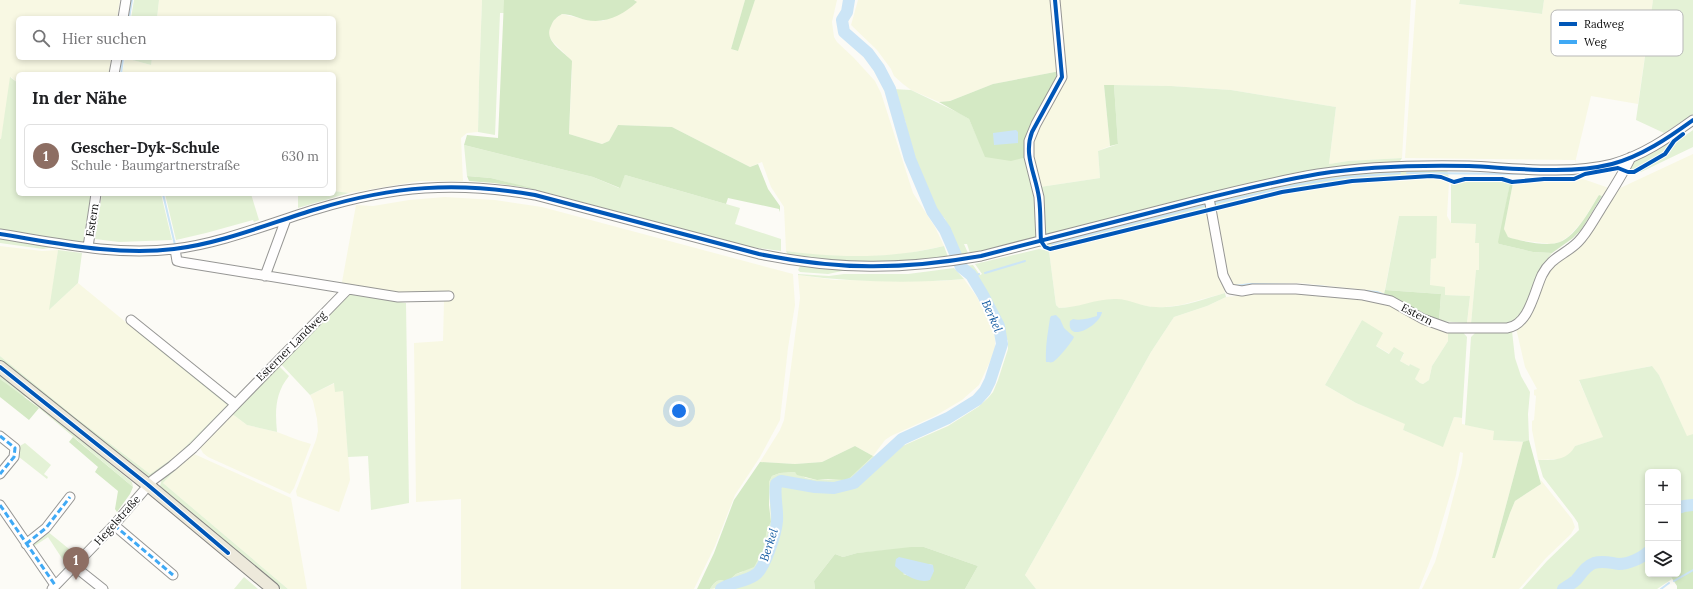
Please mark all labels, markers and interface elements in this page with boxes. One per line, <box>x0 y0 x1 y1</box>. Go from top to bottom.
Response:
legend <box>1551 10 1683 56</box>
search box <box>16 16 336 60</box>
text: Radweg <box>1584 17 1625 31</box>
icon: search <box>30 27 52 49</box>
text: Hier suchen <box>62 29 146 48</box>
text: Weg <box>1584 35 1607 49</box>
text: In der Nähe <box>32 87 127 109</box>
text: Gescher-Dyk-Schule <box>71 138 220 157</box>
text: 1 <box>43 148 49 165</box>
text: 630 m <box>281 148 319 165</box>
text: Schule · Baumgartnerstraße <box>71 157 240 174</box>
street label: Estern <box>82 202 102 238</box>
water label: Berkel <box>979 297 1006 335</box>
street label: Estern <box>1399 300 1435 328</box>
street label: Esterner Landweg <box>253 307 330 384</box>
your location <box>669 401 689 421</box>
map controls <box>1645 469 1681 577</box>
button: + <box>1645 469 1681 505</box>
street label: Hegelstraße <box>91 492 143 548</box>
button: − <box>1645 505 1681 541</box>
water label: Berkel <box>756 526 781 563</box>
button: layers <box>1645 541 1681 577</box>
pin: 1 <box>63 547 89 580</box>

